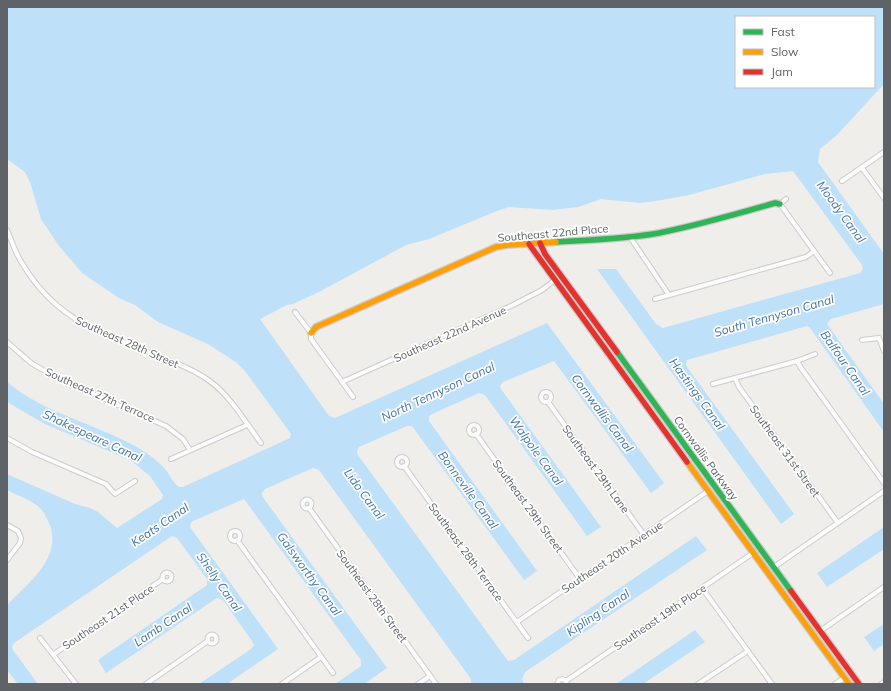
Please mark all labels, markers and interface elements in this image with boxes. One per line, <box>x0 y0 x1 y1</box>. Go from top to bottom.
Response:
legend <box>735 16 875 88</box>
text: Fast <box>771 24 795 39</box>
text: Slow <box>771 44 799 59</box>
text: Jam <box>771 64 793 79</box>
water label: Moody Canal <box>814 178 869 246</box>
street label: Southeast 22nd Place <box>497 221 609 245</box>
water label: South Tennyson Canal <box>712 291 836 340</box>
street label: Southeast 22nd Avenue <box>391 303 509 365</box>
street label: Southeast 28th Street <box>73 313 181 371</box>
water label: Balfour Canal <box>818 327 873 398</box>
water label: Hastings Canal <box>666 355 729 433</box>
water label: North Tennyson Canal <box>379 359 497 424</box>
street label: Southeast 27th Terrace <box>43 365 157 425</box>
water label: Cornwallis Canal <box>568 371 637 455</box>
street label: Southeast 31st Street <box>747 402 823 500</box>
water label: Shakespeare Canal <box>40 406 144 465</box>
water label: Walpole Canal <box>506 413 567 488</box>
street label: Cornwallis Parkway <box>671 413 741 503</box>
street label: Southeast 29th Lane <box>559 422 633 516</box>
water label: Bonneville Canal <box>435 448 502 532</box>
street label: Southeast 29th Street <box>490 457 566 555</box>
water label: Lido Canal <box>341 465 388 522</box>
water label: Keats Canal <box>128 500 192 549</box>
street label: Southeast 28th Terrace <box>426 500 506 604</box>
street label: Southeast 20th Avenue <box>559 518 665 596</box>
water label: Galsworthy Canal <box>274 529 345 618</box>
street label: Southeast 28th Street <box>334 547 410 645</box>
water label: Shelly Canal <box>194 549 245 614</box>
street label: Southeast 21st Place <box>60 581 156 653</box>
street label: Southeast 19th Place <box>611 581 709 653</box>
water label: Kipling Canal <box>563 586 632 639</box>
water label: Lamb Canal <box>131 600 195 650</box>

